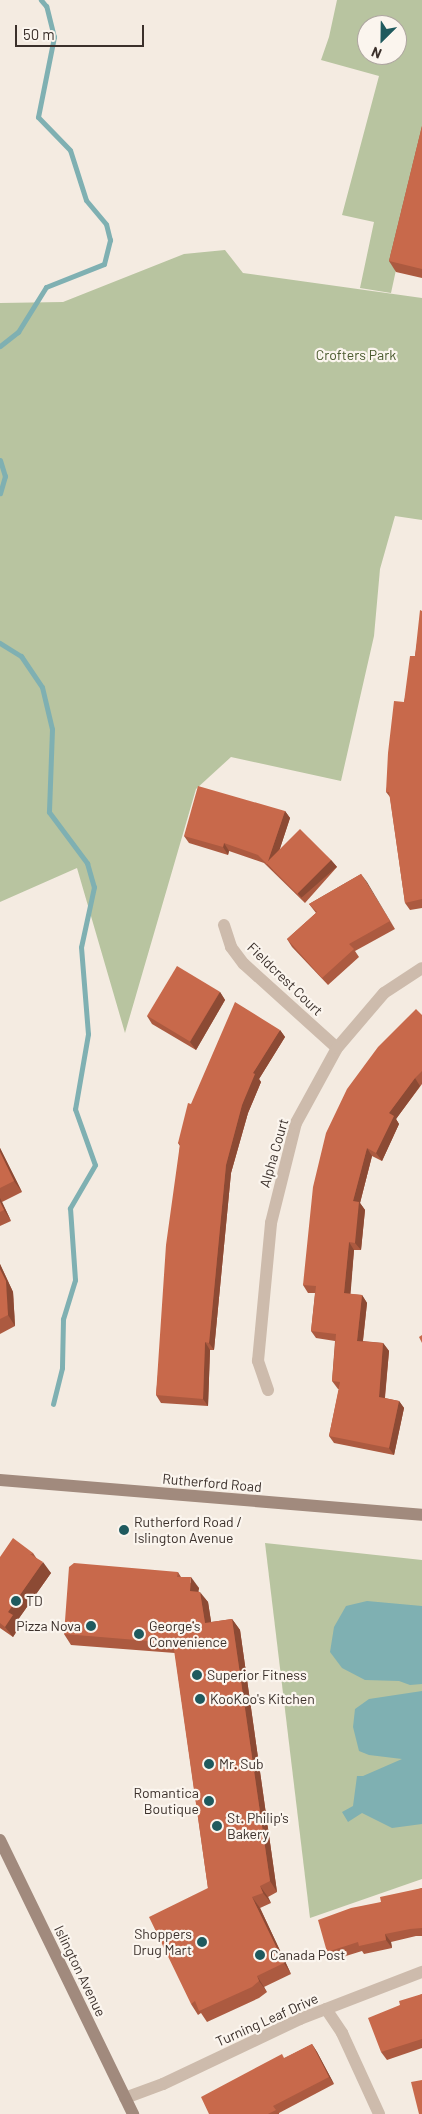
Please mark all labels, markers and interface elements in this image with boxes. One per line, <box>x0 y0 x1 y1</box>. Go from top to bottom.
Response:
scale bar <box>18 15 146 47</box>
north arrow <box>357 15 407 65</box>
text: 50 m <box>23 25 55 43</box>
text: N <box>369 44 384 63</box>
park label: Crofters Park <box>316 347 396 363</box>
street label: Fieldcrest Court <box>244 939 326 1019</box>
street label: Alpha Court <box>256 1117 292 1189</box>
street label: Rutherford Road <box>162 1470 262 1496</box>
place label: Rutherford Road / Islington Avenue <box>134 1514 242 1546</box>
marker: Rutherford Road / Islington Avenue <box>118 1524 130 1536</box>
place label: TD <box>26 1593 43 1609</box>
marker: TD <box>10 1595 22 1607</box>
place label: Pizza Nova <box>16 1618 81 1634</box>
place label: George's Convenience <box>149 1618 227 1650</box>
marker: Pizza Nova <box>85 1620 97 1632</box>
marker: George's Convenience <box>133 1628 145 1640</box>
place label: Superior Fitness <box>207 1667 307 1683</box>
marker: Superior Fitness <box>191 1669 203 1681</box>
place label: KooKoo's Kitchen <box>210 1691 315 1707</box>
marker: KooKoo's Kitchen <box>194 1693 206 1705</box>
place label: Mr. Sub <box>219 1756 264 1772</box>
marker: Mr. Sub <box>203 1758 215 1770</box>
place label: Romantica Boutique <box>133 1785 199 1818</box>
marker: Romantica Boutique <box>203 1795 215 1807</box>
place label: St. Philip's Bakery <box>227 1810 289 1842</box>
marker: St. Philip's Bakery <box>211 1820 223 1832</box>
street label: Islington Avenue <box>51 1923 109 2019</box>
place label: Shoppers Drug Mart <box>133 1926 192 1958</box>
marker: Shoppers Drug Mart <box>196 1936 208 1948</box>
place label: Canada Post <box>270 1947 345 1963</box>
marker: Canada Post <box>254 1949 266 1961</box>
street label: Turning Leaf Drive <box>213 1990 321 2050</box>

